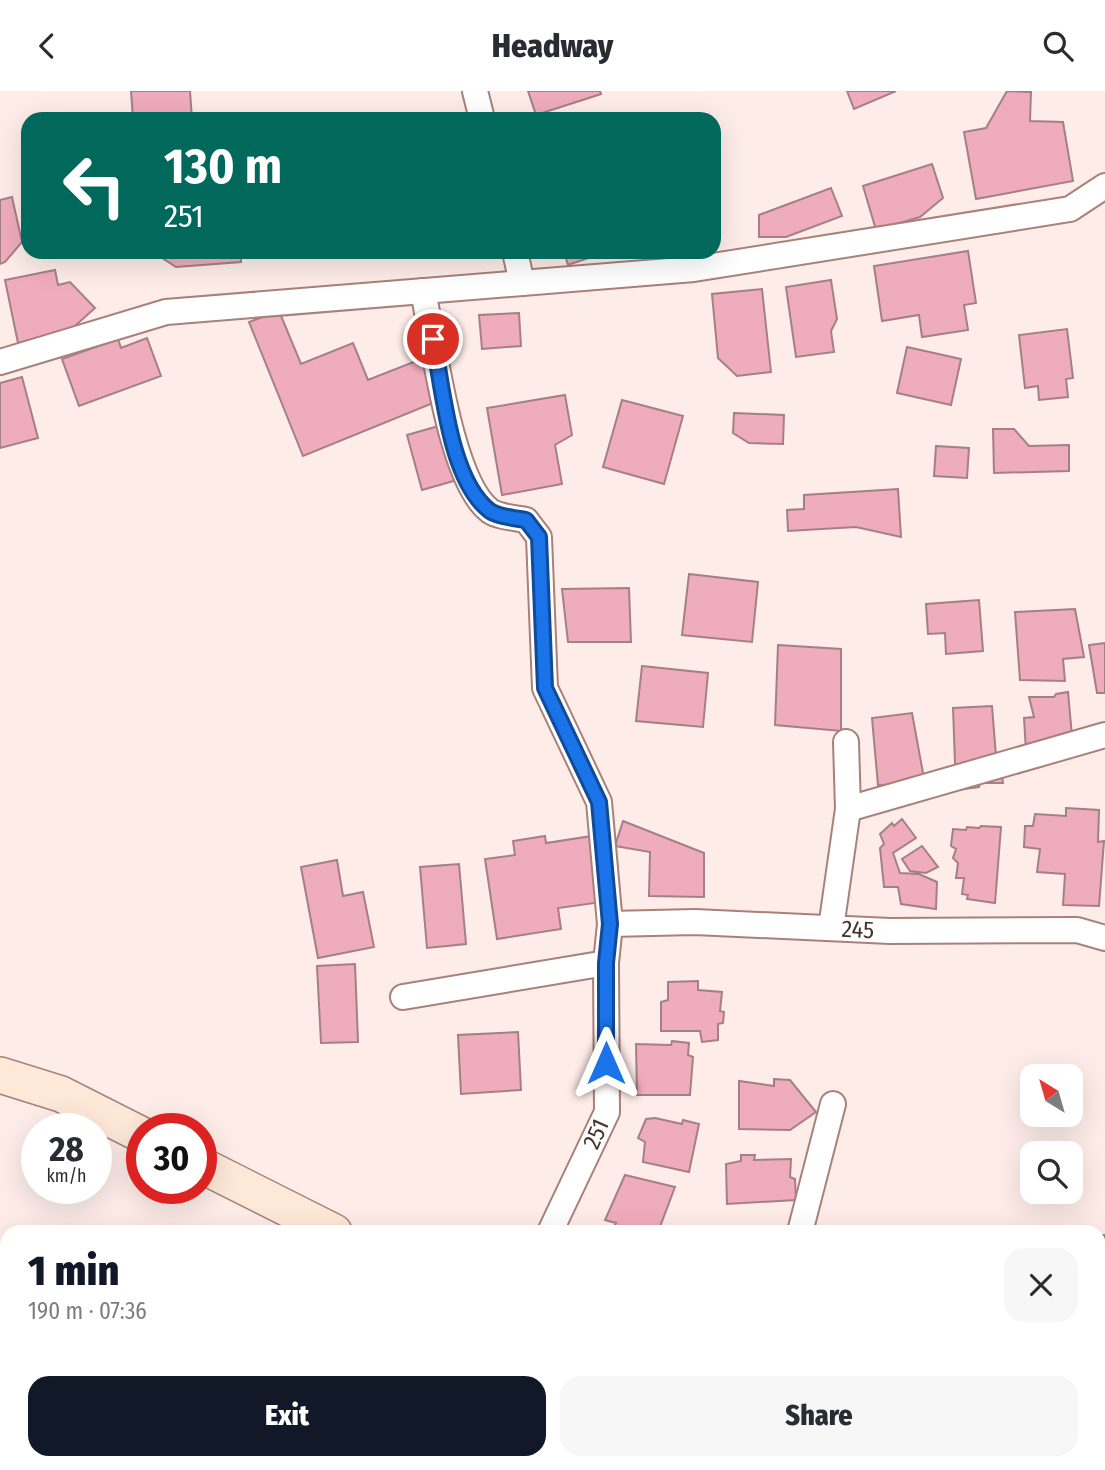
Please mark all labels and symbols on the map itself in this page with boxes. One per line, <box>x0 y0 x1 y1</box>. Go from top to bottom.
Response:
pin <box>403 309 463 369</box>
street label: 245 <box>841 915 875 944</box>
position arrow <box>569 1026 643 1100</box>
north arrow <box>1020 1064 1083 1127</box>
speed limit sign: 30 <box>126 1113 217 1204</box>
street label: 251 <box>577 1115 615 1153</box>

